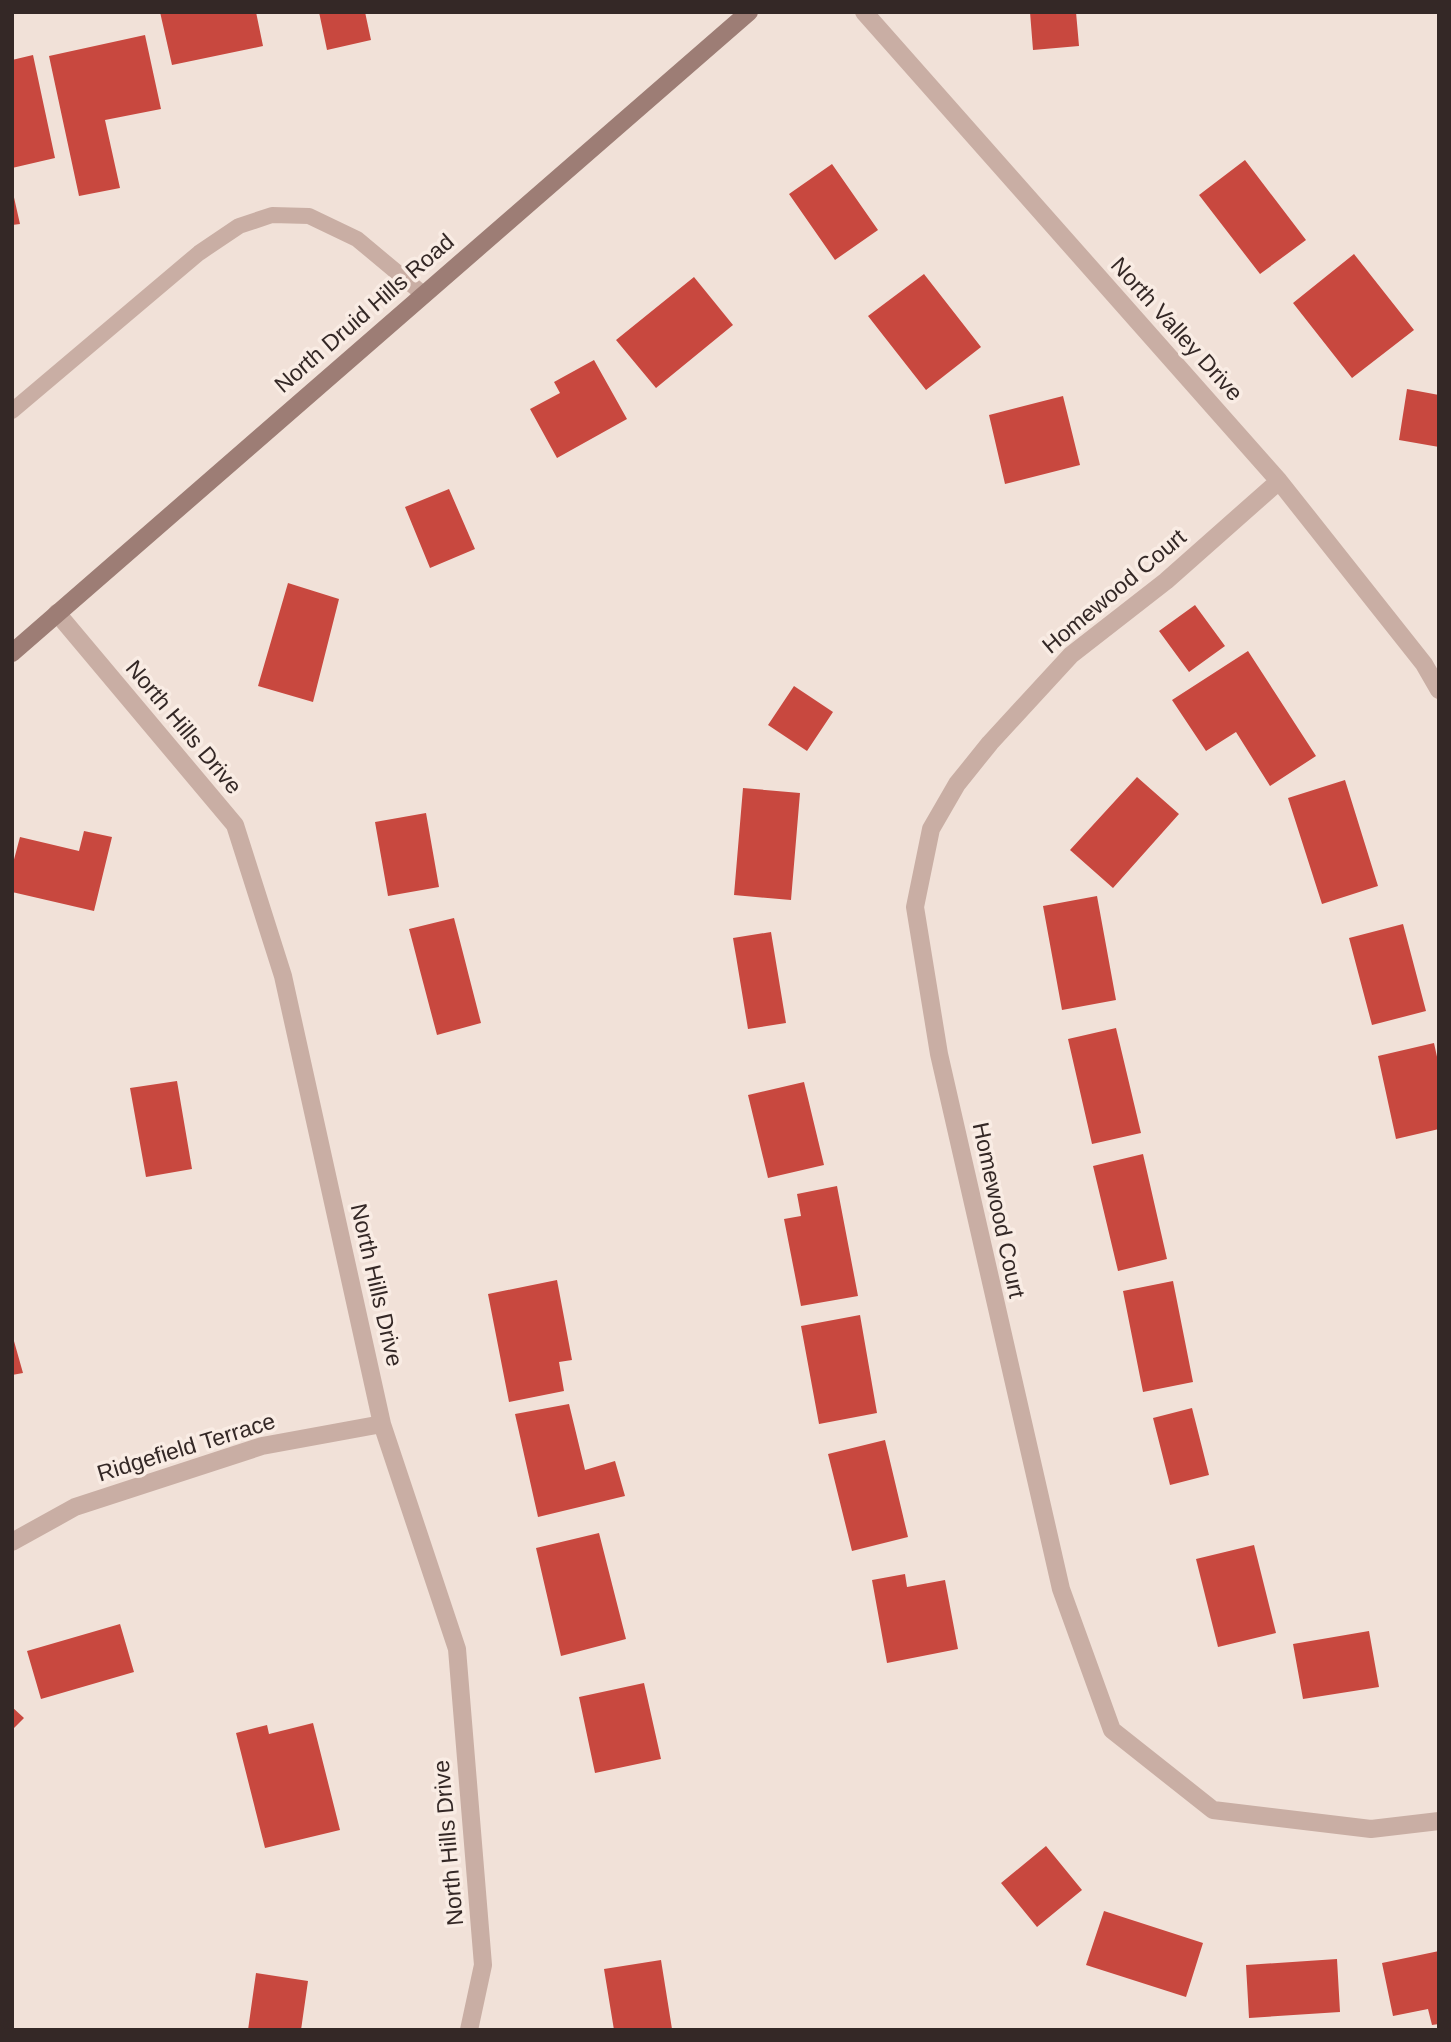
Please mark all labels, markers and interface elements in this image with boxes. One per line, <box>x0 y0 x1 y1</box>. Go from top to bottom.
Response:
street label: North Druid Hills Road <box>269 228 459 398</box>
street label: North Valley Drive <box>1106 252 1248 406</box>
street label: Homewood Court <box>1037 523 1191 658</box>
street label: North Hills Drive <box>121 655 247 799</box>
street label: Homewood Court <box>968 1120 1030 1301</box>
street label: North Hills Drive <box>346 1201 408 1369</box>
street label: Ridgefield Terrace <box>94 1408 278 1486</box>
street label: North Hills Drive <box>428 1759 468 1927</box>

